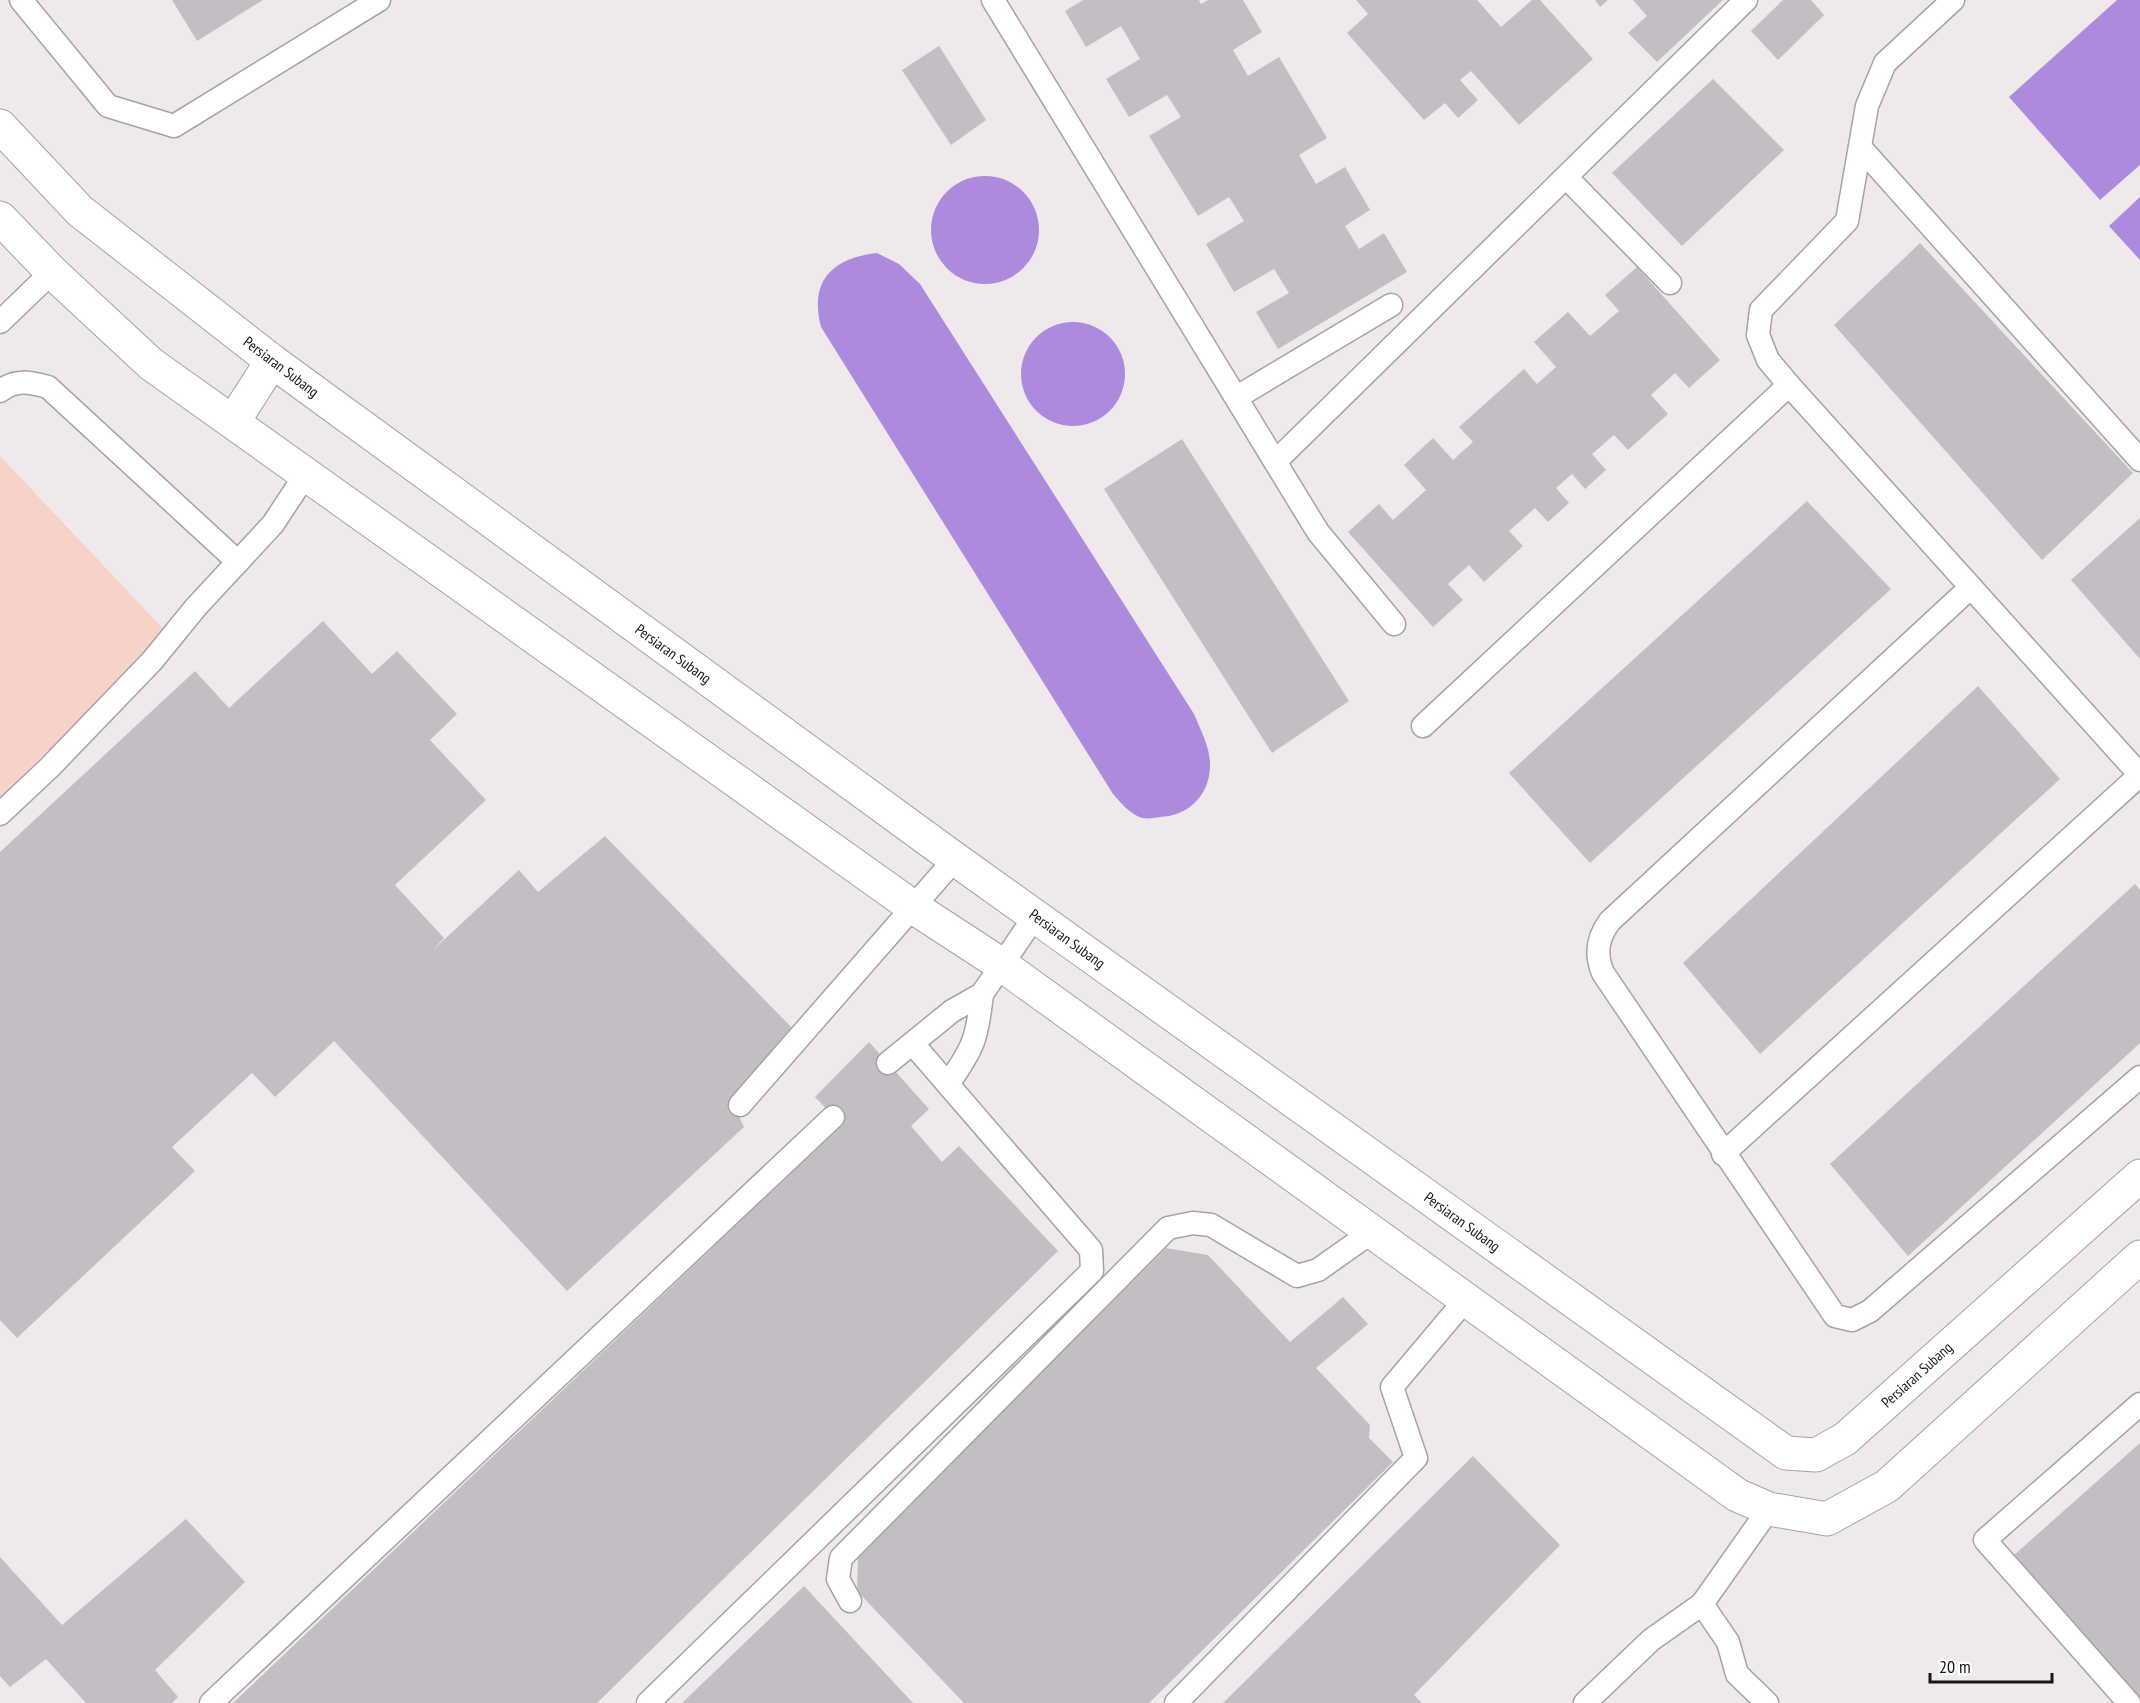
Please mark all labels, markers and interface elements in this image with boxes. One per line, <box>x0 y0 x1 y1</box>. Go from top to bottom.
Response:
street label: Persiaran Subang <box>240 332 323 401</box>
street label: Persiaran Subang <box>632 620 715 688</box>
street label: Persiaran Subang <box>1026 905 1109 973</box>
street label: Persiaran Subang <box>1421 1188 1504 1256</box>
street label: Persiaran Subang <box>1877 1338 1956 1412</box>
scale bar <box>1930 1646 2052 1684</box>
text: 20 m <box>1939 1655 1971 1678</box>

